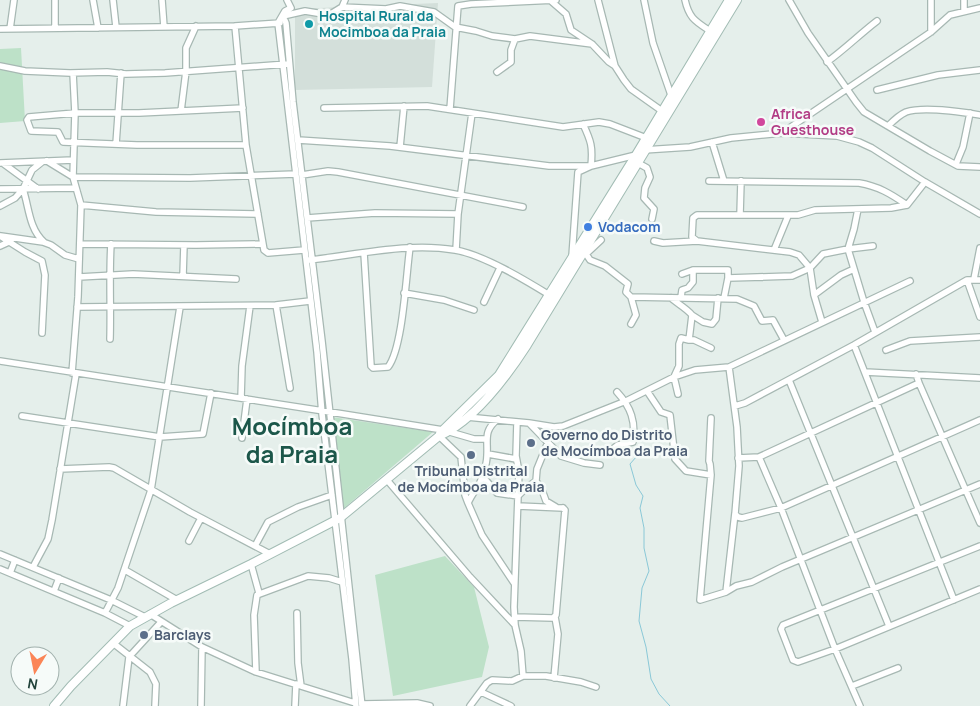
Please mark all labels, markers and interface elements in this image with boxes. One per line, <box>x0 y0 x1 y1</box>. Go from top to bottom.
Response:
place label: Hospital Rural da Mocimboa da Praia <box>319 6 446 41</box>
marker: Hospital Rural da Mocimboa da Praia <box>303 18 315 30</box>
place label: Africa Guesthouse <box>771 104 854 139</box>
marker: Africa Guesthouse <box>755 116 767 128</box>
place label: Vodacom <box>598 217 661 236</box>
marker: Vodacom <box>582 221 594 233</box>
district label: Mocímboa da Praia <box>232 409 352 470</box>
place label: Governo do Distrito de Mocímboa da Praia <box>541 425 688 460</box>
marker: Governo do Distrito de Mocímboa da Praia <box>525 437 537 449</box>
marker: Tribunal Distrital de Mocímboa da Praia <box>465 449 477 461</box>
place label: Tribunal Distrital de Mocímboa da Praia <box>398 461 544 496</box>
place label: Barclays <box>154 625 212 644</box>
marker: Barclays <box>138 629 150 641</box>
north arrow <box>10 646 60 696</box>
text: N <box>26 674 39 695</box>

